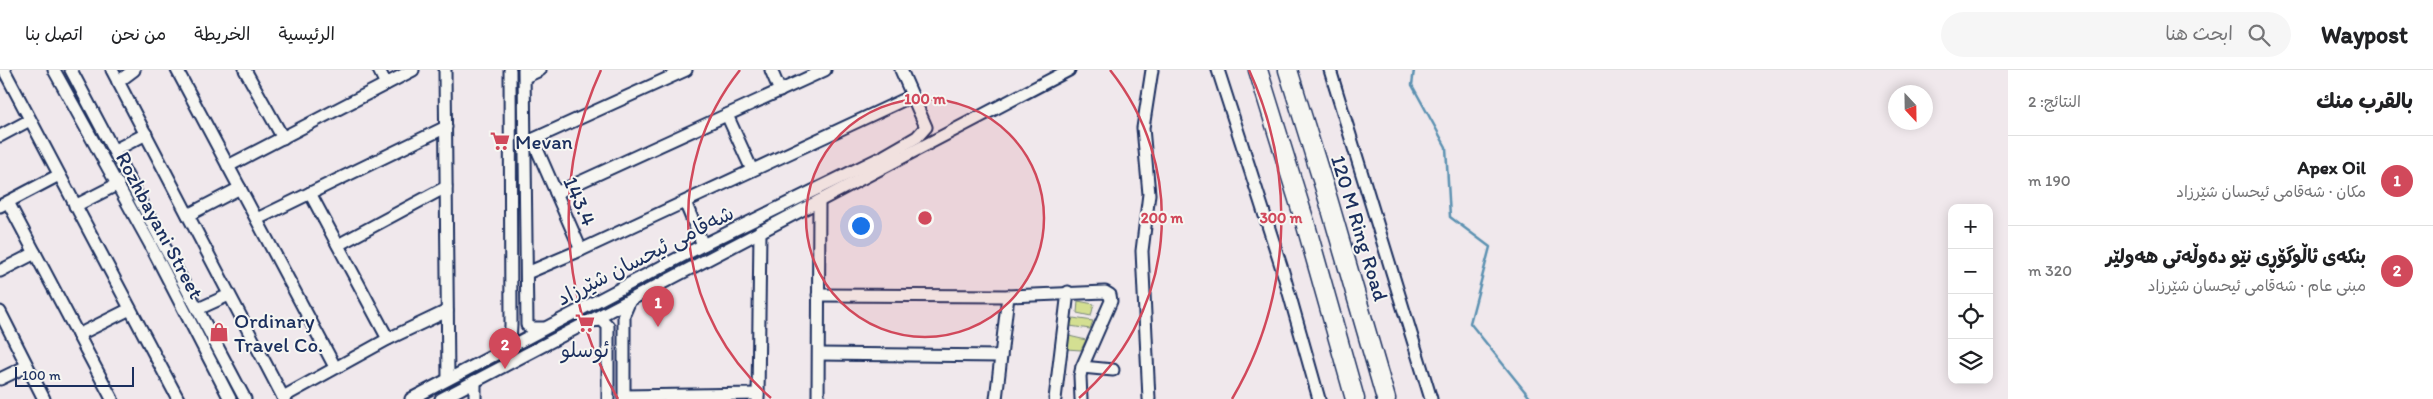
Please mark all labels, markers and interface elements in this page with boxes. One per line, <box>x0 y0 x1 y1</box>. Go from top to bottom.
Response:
search box <box>1941 12 2291 57</box>
text: Waypost <box>2321 20 2408 49</box>
icon: search <box>2245 21 2273 49</box>
text: ابحث هنا <box>2165 22 2233 45</box>
text: اتصل بنا <box>25 23 83 45</box>
text: من نحن <box>111 23 166 45</box>
text: الخريطة <box>194 23 251 45</box>
text: الرئيسية <box>279 23 335 45</box>
north arrow <box>1888 85 1933 130</box>
text: بالقرب منك <box>2316 88 2413 113</box>
text: 100 m <box>904 90 946 108</box>
text: النتائج: 2 <box>2028 92 2081 111</box>
place label: Mevan <box>515 129 573 154</box>
supermarket icon: Mevan <box>489 130 511 152</box>
street label: Rozhbayani Street <box>111 147 209 303</box>
street label: 120 M Ring Road <box>1326 152 1394 305</box>
text: Apex Oil <box>2298 156 2366 179</box>
text: 190 m <box>2028 171 2071 190</box>
text: 1 <box>2393 171 2401 190</box>
street label: 143.4 <box>558 172 602 230</box>
text: مكان · شەقامی ئیحسان شێرزاد <box>2176 182 2366 201</box>
street label: شەقامی ئیحسان شێرزاد <box>552 199 739 312</box>
map controls <box>1948 204 1993 384</box>
button: + <box>1948 204 1993 249</box>
centre of rings <box>916 209 934 227</box>
text: 200 m <box>1141 209 1184 227</box>
text: 300 m <box>1260 209 1303 227</box>
your location <box>848 213 874 239</box>
text: بنکەی ئاڵوگۆڕی نێو دەوڵەتی هەولێر <box>2106 245 2366 268</box>
button: − <box>1948 249 1993 294</box>
text: 320 m <box>2028 261 2072 280</box>
text: 2 <box>2393 261 2401 280</box>
text: مبنى عام · شەقامی ئیحسان شێرزاد <box>2148 276 2366 295</box>
pin: 1 <box>642 286 674 327</box>
button: locate <box>1948 294 1993 339</box>
place label: Ordinary Travel Co. <box>234 308 323 357</box>
supermarket icon: ئوسلو <box>574 312 596 334</box>
shop icon: Ordinary Travel Co. <box>208 321 230 343</box>
pin: 2 <box>489 328 521 369</box>
place label: ئوسلو <box>560 337 609 364</box>
button: layers <box>1948 339 1993 384</box>
scale bar <box>15 364 134 387</box>
text: 100 m <box>22 367 61 384</box>

